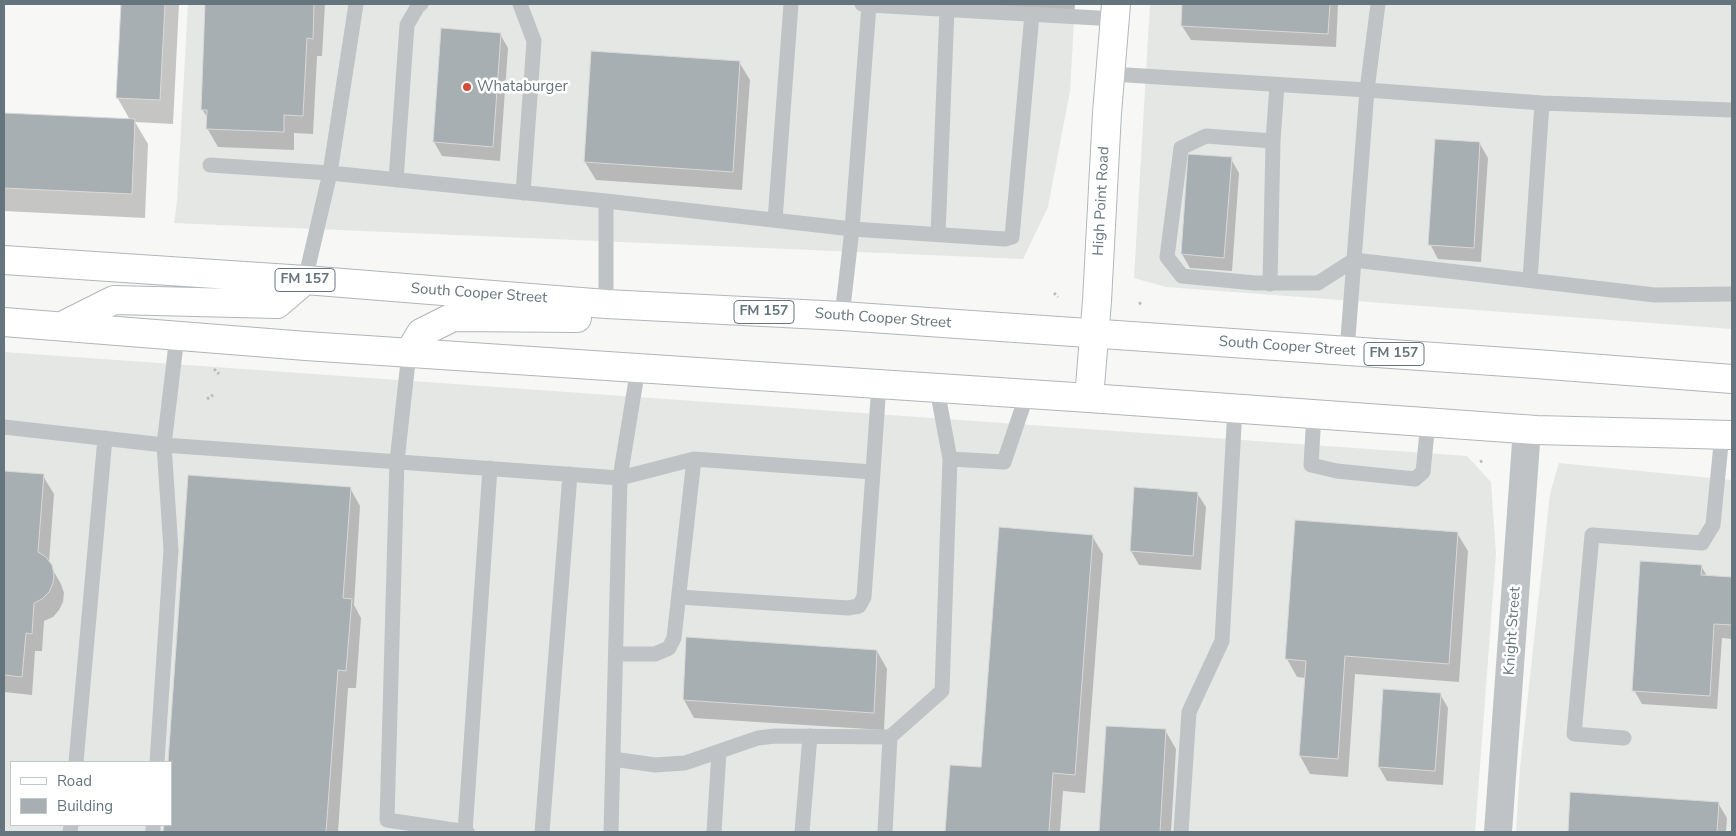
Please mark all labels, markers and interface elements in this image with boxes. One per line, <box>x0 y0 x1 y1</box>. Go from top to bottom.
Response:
place label: Whataburger <box>477 78 568 96</box>
marker: Whataburger <box>461 81 473 93</box>
street label: High Point Road <box>1090 146 1114 256</box>
road number: FM 157 <box>275 268 335 292</box>
street label: South Cooper Street <box>410 280 548 308</box>
road number: FM 157 <box>734 300 794 324</box>
street label: South Cooper Street <box>814 305 952 333</box>
street label: South Cooper Street <box>1218 333 1356 361</box>
road number: FM 157 <box>1364 342 1424 366</box>
street label: Knight Street <box>1501 586 1525 676</box>
legend <box>10 761 172 826</box>
text: Road <box>57 771 92 791</box>
text: Building <box>57 796 113 816</box>

